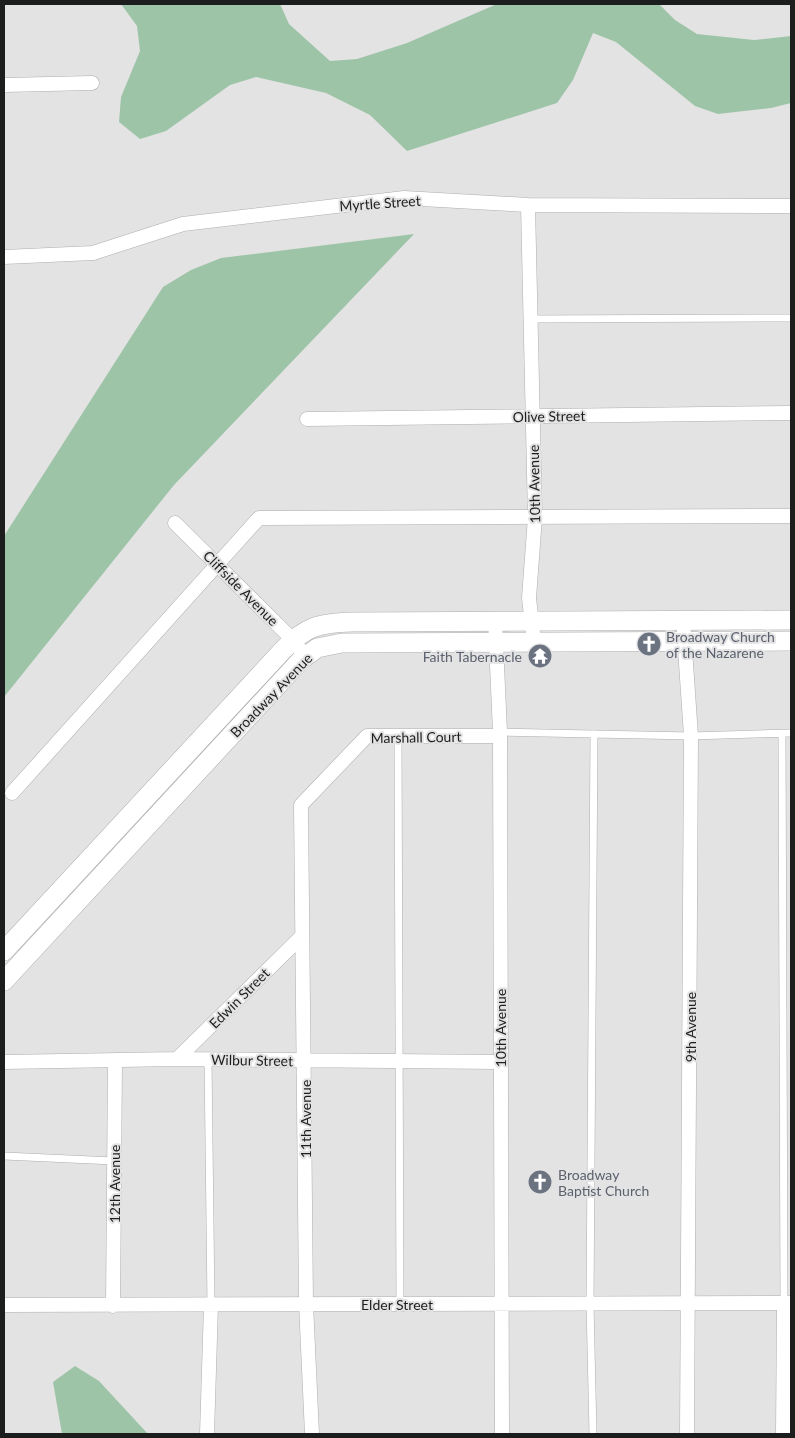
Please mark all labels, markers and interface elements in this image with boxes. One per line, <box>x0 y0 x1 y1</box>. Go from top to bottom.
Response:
street label: Myrtle Street <box>339 192 421 214</box>
street label: Olive Street <box>513 407 585 425</box>
street label: 10th Avenue <box>525 445 543 523</box>
street label: Cliffside Avenue <box>200 547 282 629</box>
place label: Broadway Church of the Nazarene <box>666 628 775 661</box>
church icon: Broadway Church of the Nazarene <box>636 631 662 657</box>
temple icon: Faith Tabernacle <box>527 643 553 669</box>
place label: Faith Tabernacle <box>423 648 522 665</box>
street label: Broadway Avenue <box>227 649 315 741</box>
street label: Marshall Court <box>370 728 462 746</box>
street label: Edwin Street <box>205 964 273 1032</box>
street label: 10th Avenue <box>492 989 509 1067</box>
street label: 9th Avenue <box>682 992 699 1062</box>
street label: Wilbur Street <box>211 1051 293 1069</box>
street label: 11th Avenue <box>297 1080 314 1158</box>
street label: 12th Avenue <box>106 1145 123 1223</box>
place label: Broadway Baptist Church <box>558 1166 649 1199</box>
church icon: Broadway Baptist Church <box>527 1169 553 1195</box>
street label: Elder Street <box>361 1296 433 1313</box>

